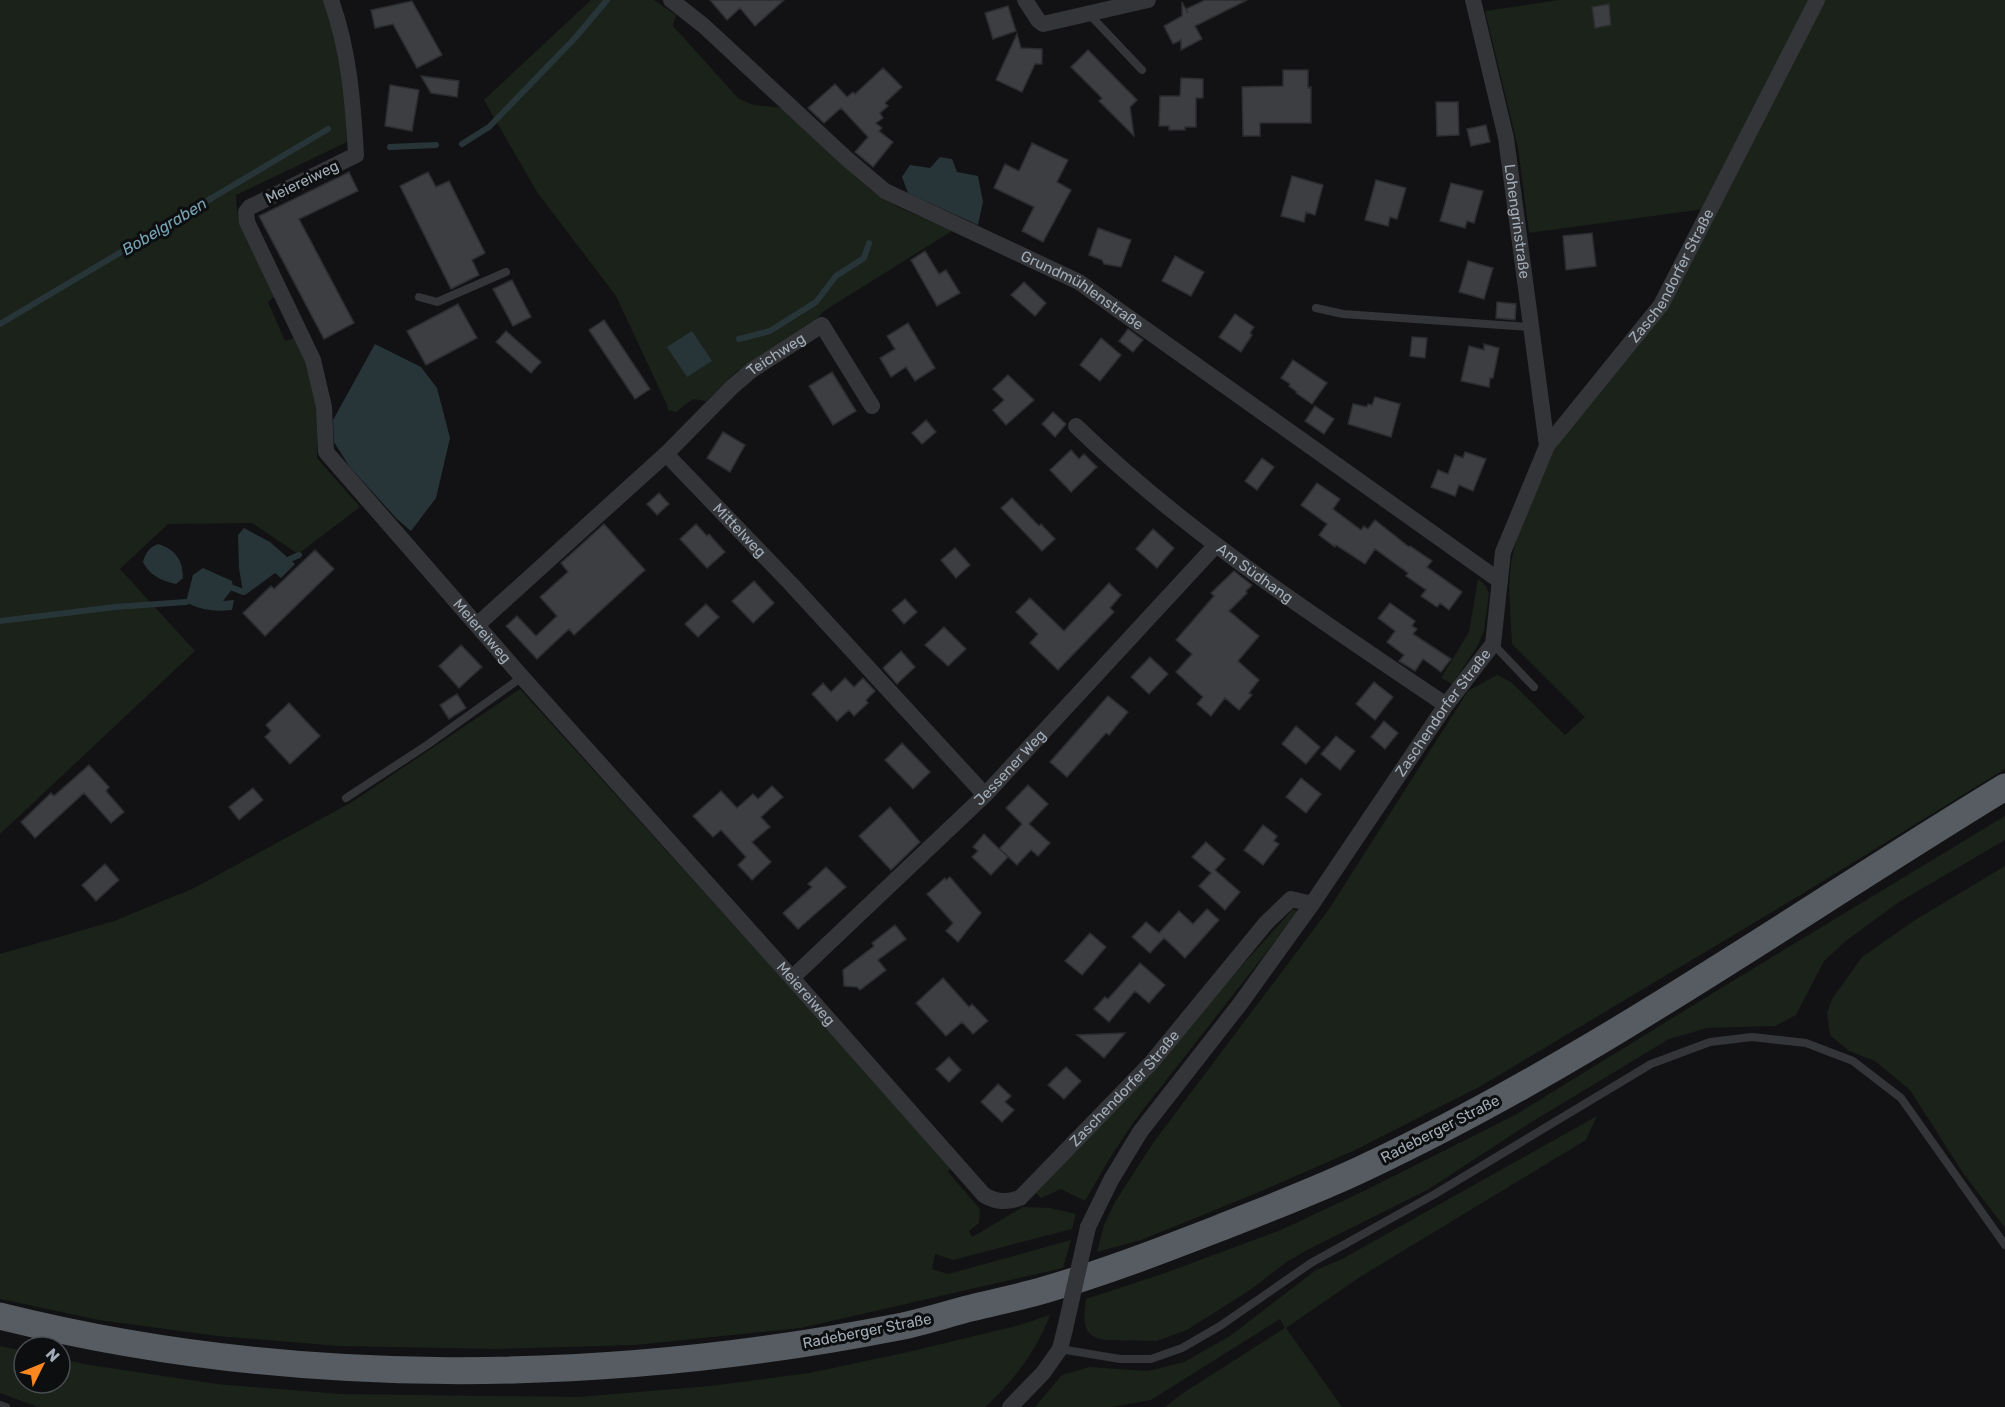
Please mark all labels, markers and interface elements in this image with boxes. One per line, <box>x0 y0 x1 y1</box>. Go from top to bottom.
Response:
street label: Meiereiweg <box>263 157 341 207</box>
street label: Lohengrinstraße <box>1501 163 1534 280</box>
water label: Bobelgraben <box>118 194 210 259</box>
street label: Zaschendorfer Straße <box>1625 206 1718 346</box>
street label: Grundmühlenstraße <box>1018 247 1147 334</box>
street label: Teichweg <box>743 329 809 379</box>
street label: Mittelweg <box>709 499 770 561</box>
street label: Am Südhang <box>1213 540 1297 607</box>
street label: Meiereiweg <box>449 595 515 667</box>
street label: Zaschendorfer Straße <box>1391 645 1495 780</box>
street label: Jessener Weg <box>970 726 1050 809</box>
street label: Meiereiweg <box>773 958 839 1029</box>
street label: Zaschendorfer Straße <box>1066 1027 1183 1150</box>
street label: Radeberger Straße <box>1378 1091 1502 1167</box>
street label: Radeberger Straße <box>801 1310 933 1352</box>
north arrow <box>12 1335 72 1395</box>
text: N <box>42 1344 63 1366</box>

